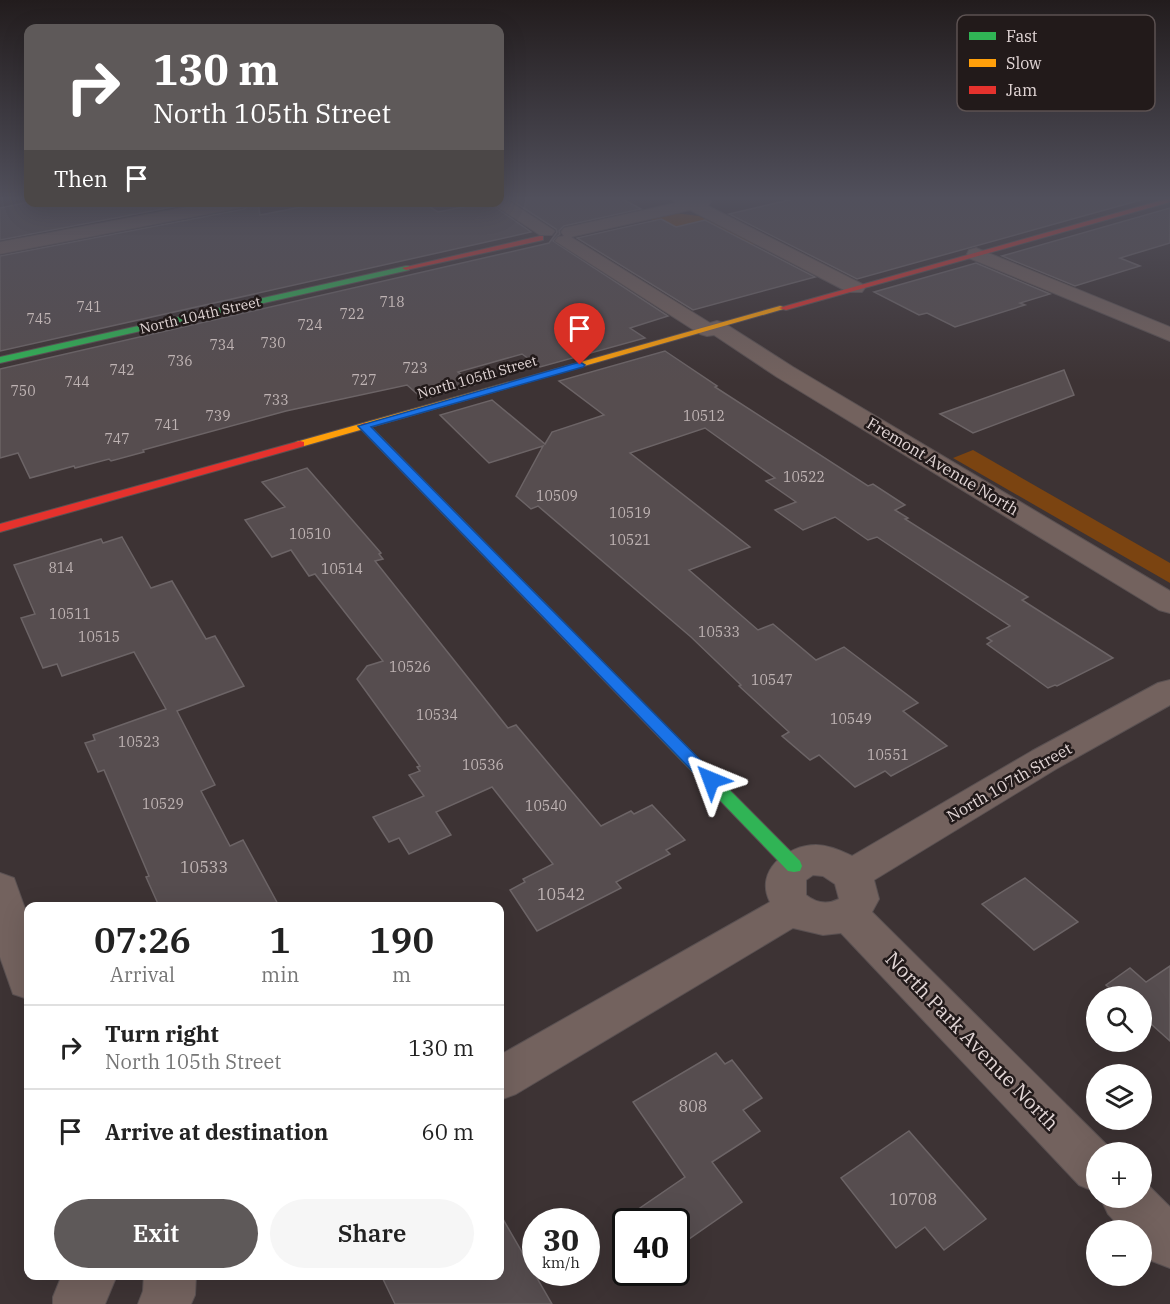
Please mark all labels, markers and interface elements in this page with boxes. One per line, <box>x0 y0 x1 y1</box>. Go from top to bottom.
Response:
legend <box>957 15 1155 111</box>
text: Fast <box>1006 26 1038 46</box>
text: 130 m <box>153 42 279 97</box>
icon: right <box>54 48 132 126</box>
text: Slow <box>1006 53 1042 73</box>
text: Jam <box>1006 80 1037 100</box>
text: North 105th Street <box>153 95 391 130</box>
icon: arrive <box>120 162 153 195</box>
text: Then <box>54 164 108 193</box>
street label: North 104th Street <box>138 292 262 338</box>
house number: 718 <box>379 293 405 311</box>
house number: 741 <box>76 298 102 316</box>
pin <box>554 303 605 365</box>
house number: 722 <box>339 305 365 323</box>
house number: 745 <box>26 310 52 328</box>
icon: arrive <box>563 312 596 345</box>
house number: 724 <box>297 316 323 334</box>
house number: 730 <box>260 334 286 352</box>
house number: 734 <box>209 336 235 354</box>
street label: North 105th Street <box>415 351 539 403</box>
house number: 736 <box>167 352 193 370</box>
house number: 723 <box>402 359 428 377</box>
house number: 742 <box>109 361 135 379</box>
house number: 727 <box>351 371 377 389</box>
house number: 744 <box>64 373 90 391</box>
house number: 750 <box>10 382 36 400</box>
house number: 733 <box>263 391 289 409</box>
house number: 739 <box>205 407 231 425</box>
house number: 10512 <box>683 407 725 425</box>
street label: Fremont Avenue North <box>864 413 1022 519</box>
house number: 741 <box>154 416 180 434</box>
house number: 747 <box>104 430 130 448</box>
house number: 10522 <box>783 468 825 486</box>
house number: 10509 <box>536 487 578 505</box>
house number: 10519 <box>609 504 651 522</box>
house number: 10510 <box>289 525 331 543</box>
house number: 10521 <box>609 531 651 549</box>
house number: 814 <box>48 559 74 577</box>
house number: 10514 <box>321 560 363 578</box>
house number: 10511 <box>49 605 91 623</box>
house number: 10533 <box>698 623 740 641</box>
house number: 10515 <box>78 628 120 646</box>
house number: 10526 <box>389 658 431 676</box>
house number: 10547 <box>751 671 793 689</box>
house number: 10534 <box>416 706 458 724</box>
house number: 10549 <box>830 710 872 728</box>
house number: 10523 <box>118 733 160 751</box>
street label: North 107th Street <box>943 738 1075 826</box>
house number: 10551 <box>867 746 909 764</box>
position arrow <box>679 748 743 812</box>
house number: 10536 <box>462 756 504 774</box>
house number: 10529 <box>142 795 184 813</box>
house number: 10540 <box>525 797 567 815</box>
house number: 10533 <box>180 857 228 877</box>
house number: 10542 <box>537 884 585 904</box>
text: 07:26 <box>94 916 191 963</box>
text: 1 <box>269 916 291 963</box>
text: 190 <box>369 916 434 963</box>
street label: North Park Avenue North <box>880 945 1065 1136</box>
text: Arrival <box>110 961 175 988</box>
text: min <box>261 961 299 988</box>
text: m <box>392 961 411 988</box>
map controls <box>1086 986 1152 1286</box>
button: search <box>1086 986 1152 1052</box>
text: Turn right <box>105 1019 219 1048</box>
icon: right <box>54 1031 87 1064</box>
text: 130 m <box>408 1033 474 1062</box>
text: North 105th Street <box>105 1048 281 1075</box>
button: layers <box>1086 1064 1152 1130</box>
house number: 808 <box>679 1096 707 1116</box>
icon: arrive <box>54 1115 87 1148</box>
text: Arrive at destination <box>105 1117 328 1146</box>
text: 60 m <box>422 1117 474 1146</box>
button: + <box>1086 1142 1152 1208</box>
house number: 10708 <box>889 1189 937 1209</box>
button: Exit <box>54 1199 258 1268</box>
button: Share <box>270 1199 474 1268</box>
speed limit sign: 40 <box>612 1208 690 1286</box>
text: 30 <box>543 1220 579 1259</box>
button: − <box>1086 1220 1152 1286</box>
text: km/h <box>542 1253 580 1272</box>

